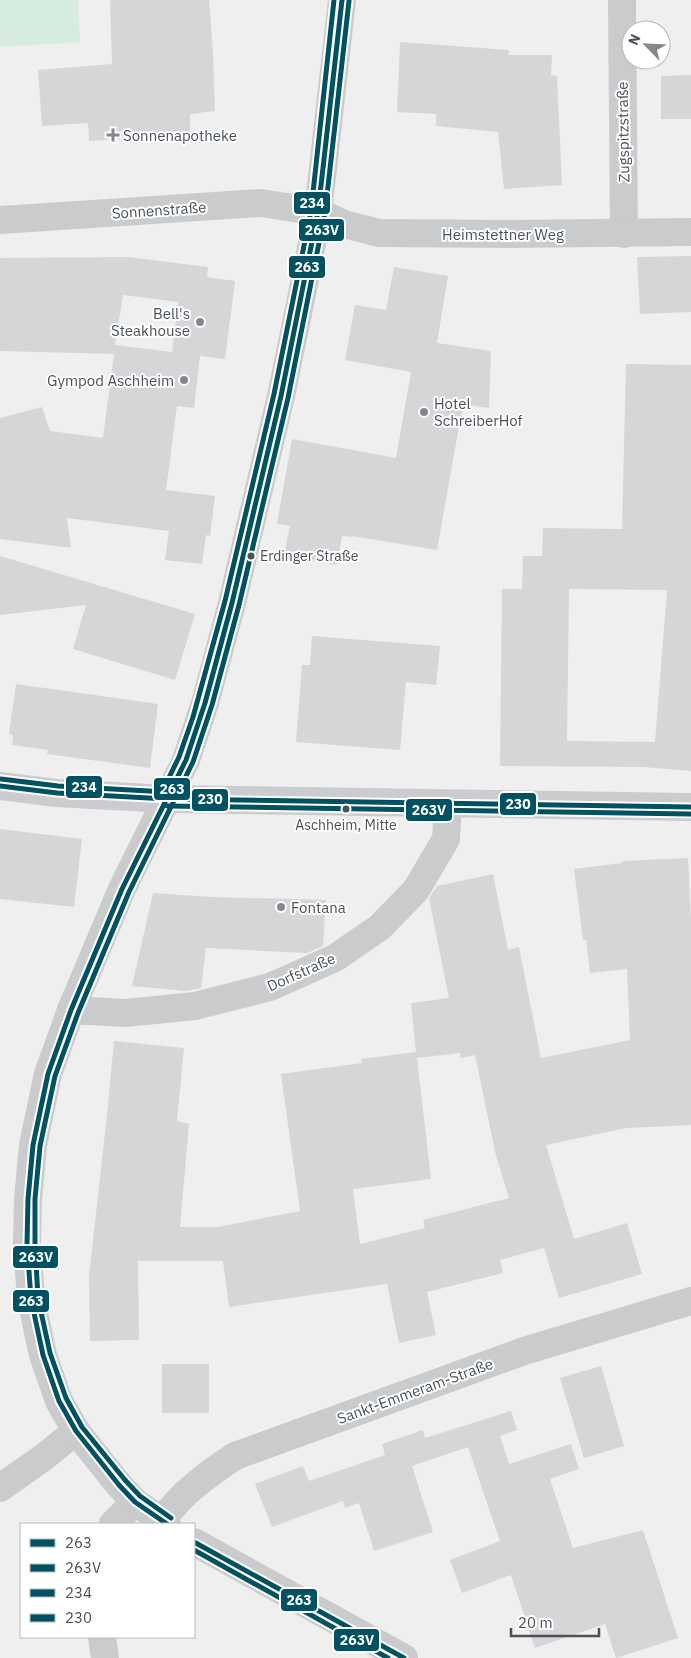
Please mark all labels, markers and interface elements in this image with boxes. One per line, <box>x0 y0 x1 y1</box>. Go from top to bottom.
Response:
north arrow <box>621 20 671 70</box>
text: N <box>624 31 644 48</box>
street label: Zugspitzstraße <box>613 81 633 183</box>
place label: Sonnenapotheke <box>123 126 237 145</box>
marker: Sonnenapotheke <box>107 129 119 141</box>
line badge: 234 <box>293 191 331 215</box>
text: 234 <box>299 194 325 212</box>
street label: Sonnenstraße <box>111 197 207 223</box>
line badge: 263V <box>298 218 345 242</box>
text: 263V <box>305 221 339 239</box>
street label: Heimstettner Weg <box>442 225 564 244</box>
line badge: 263 <box>288 255 326 279</box>
text: 263 <box>294 258 320 276</box>
place label: Bell's Steakhouse <box>111 304 190 340</box>
marker: Bell's Steakhouse <box>194 316 206 328</box>
place label: Gympod Aschheim <box>47 371 174 390</box>
marker: Gympod Aschheim <box>178 374 190 386</box>
place label: Hotel SchreiberHof <box>434 394 523 430</box>
marker: Hotel SchreiberHof <box>418 406 430 418</box>
place label: Erdinger Straße <box>260 547 359 565</box>
marker: Erdinger Straße <box>246 551 256 561</box>
line badge: 234 <box>65 775 103 799</box>
line badge: 263 <box>153 777 191 801</box>
text: 234 <box>71 778 97 796</box>
text: 263 <box>159 780 185 798</box>
line badge: 230 <box>191 788 229 812</box>
text: 230 <box>197 790 223 808</box>
line badge: 230 <box>499 792 537 816</box>
text: 230 <box>505 795 531 813</box>
line badge: 263V <box>405 798 453 822</box>
text: 263V <box>412 801 446 819</box>
marker: Aschheim, Mitte <box>341 804 351 814</box>
place label: Aschheim, Mitte <box>295 816 397 834</box>
place label: Fontana <box>291 898 346 917</box>
marker: Fontana <box>275 901 287 913</box>
street label: Dorfstraße <box>264 949 338 995</box>
line badge: 263V <box>12 1245 59 1269</box>
text: 263V <box>19 1248 53 1266</box>
line badge: 263 <box>12 1289 50 1313</box>
text: 263 <box>18 1292 44 1310</box>
street label: Sankt-Emmeram-Straße <box>334 1354 496 1428</box>
legend <box>20 1523 195 1638</box>
text: 263 <box>65 1533 92 1552</box>
text: 263V <box>65 1558 101 1577</box>
text: 234 <box>65 1583 92 1602</box>
line badge: 263 <box>280 1588 318 1612</box>
text: 263 <box>286 1591 312 1609</box>
scale bar <box>511 1606 598 1638</box>
text: 230 <box>65 1608 92 1627</box>
text: 20 m <box>518 1613 553 1632</box>
line badge: 263V <box>333 1628 380 1652</box>
text: 263V <box>340 1631 374 1649</box>

